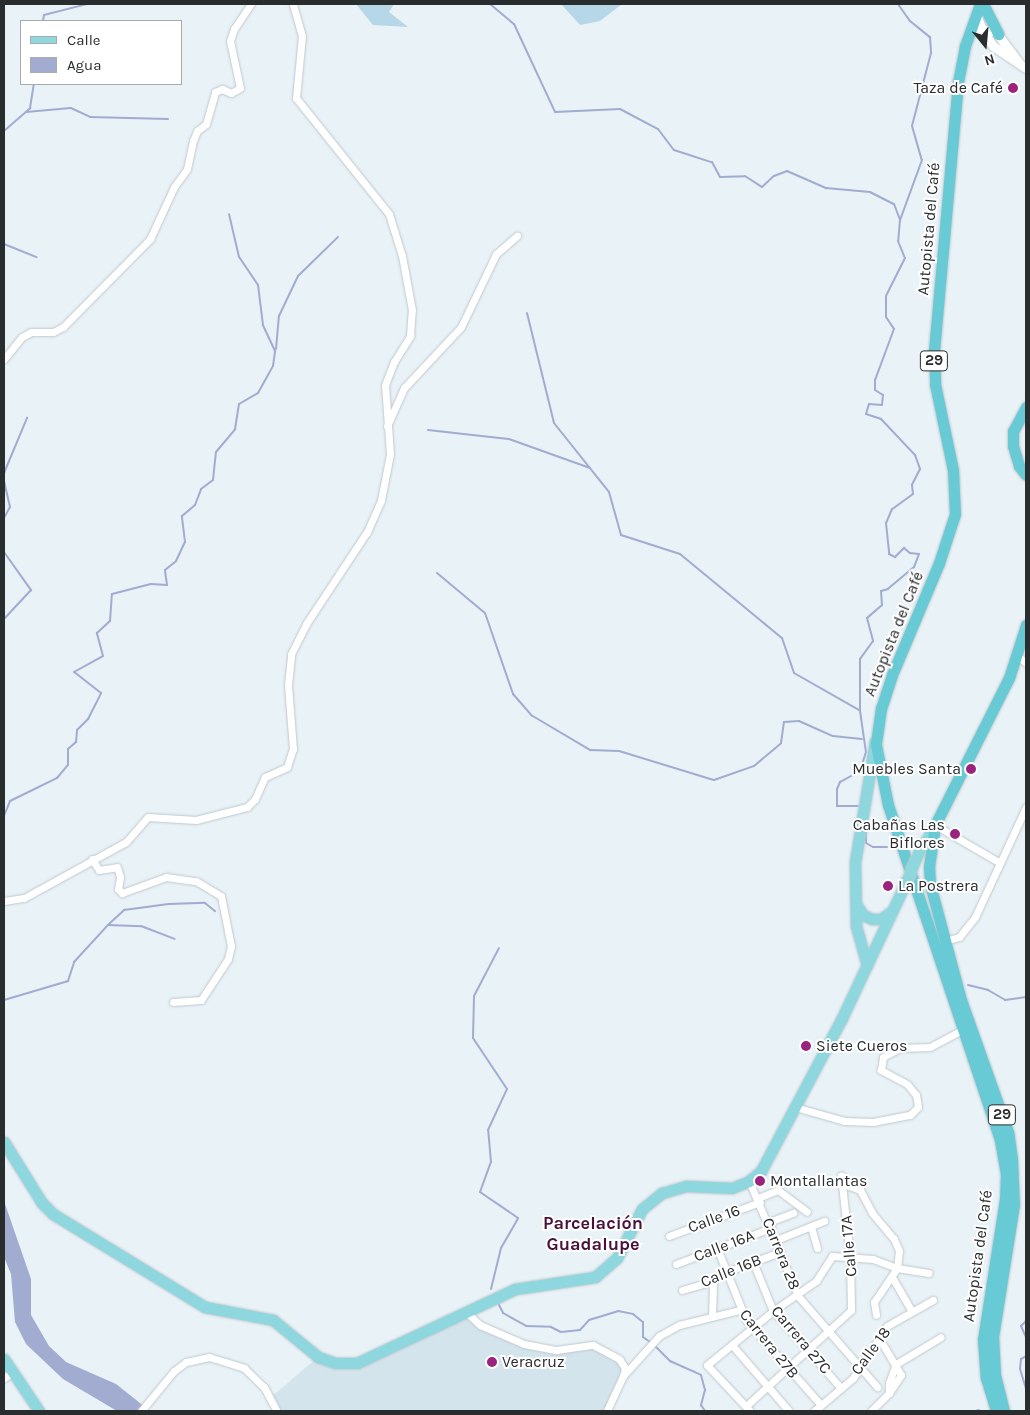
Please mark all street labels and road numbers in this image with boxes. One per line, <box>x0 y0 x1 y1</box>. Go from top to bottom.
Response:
street label: Autopista del Café <box>914 162 944 296</box>
road number: 29 <box>919 348 949 374</box>
street label: Autopista del Café <box>860 569 928 699</box>
road number: 29 <box>987 1102 1017 1128</box>
street label: Autopista del Café <box>959 1189 997 1323</box>
street label: Calle 16 <box>685 1201 743 1237</box>
street label: Calle 17A <box>837 1214 861 1278</box>
street label: Carrera 28 <box>758 1215 804 1293</box>
street label: Calle 16A <box>691 1226 757 1266</box>
street label: Calle 16B <box>698 1250 764 1292</box>
street label: Carrera 27C <box>767 1302 835 1378</box>
street label: Carrera 27B <box>735 1306 803 1382</box>
street label: Calle 18 <box>847 1323 895 1379</box>

